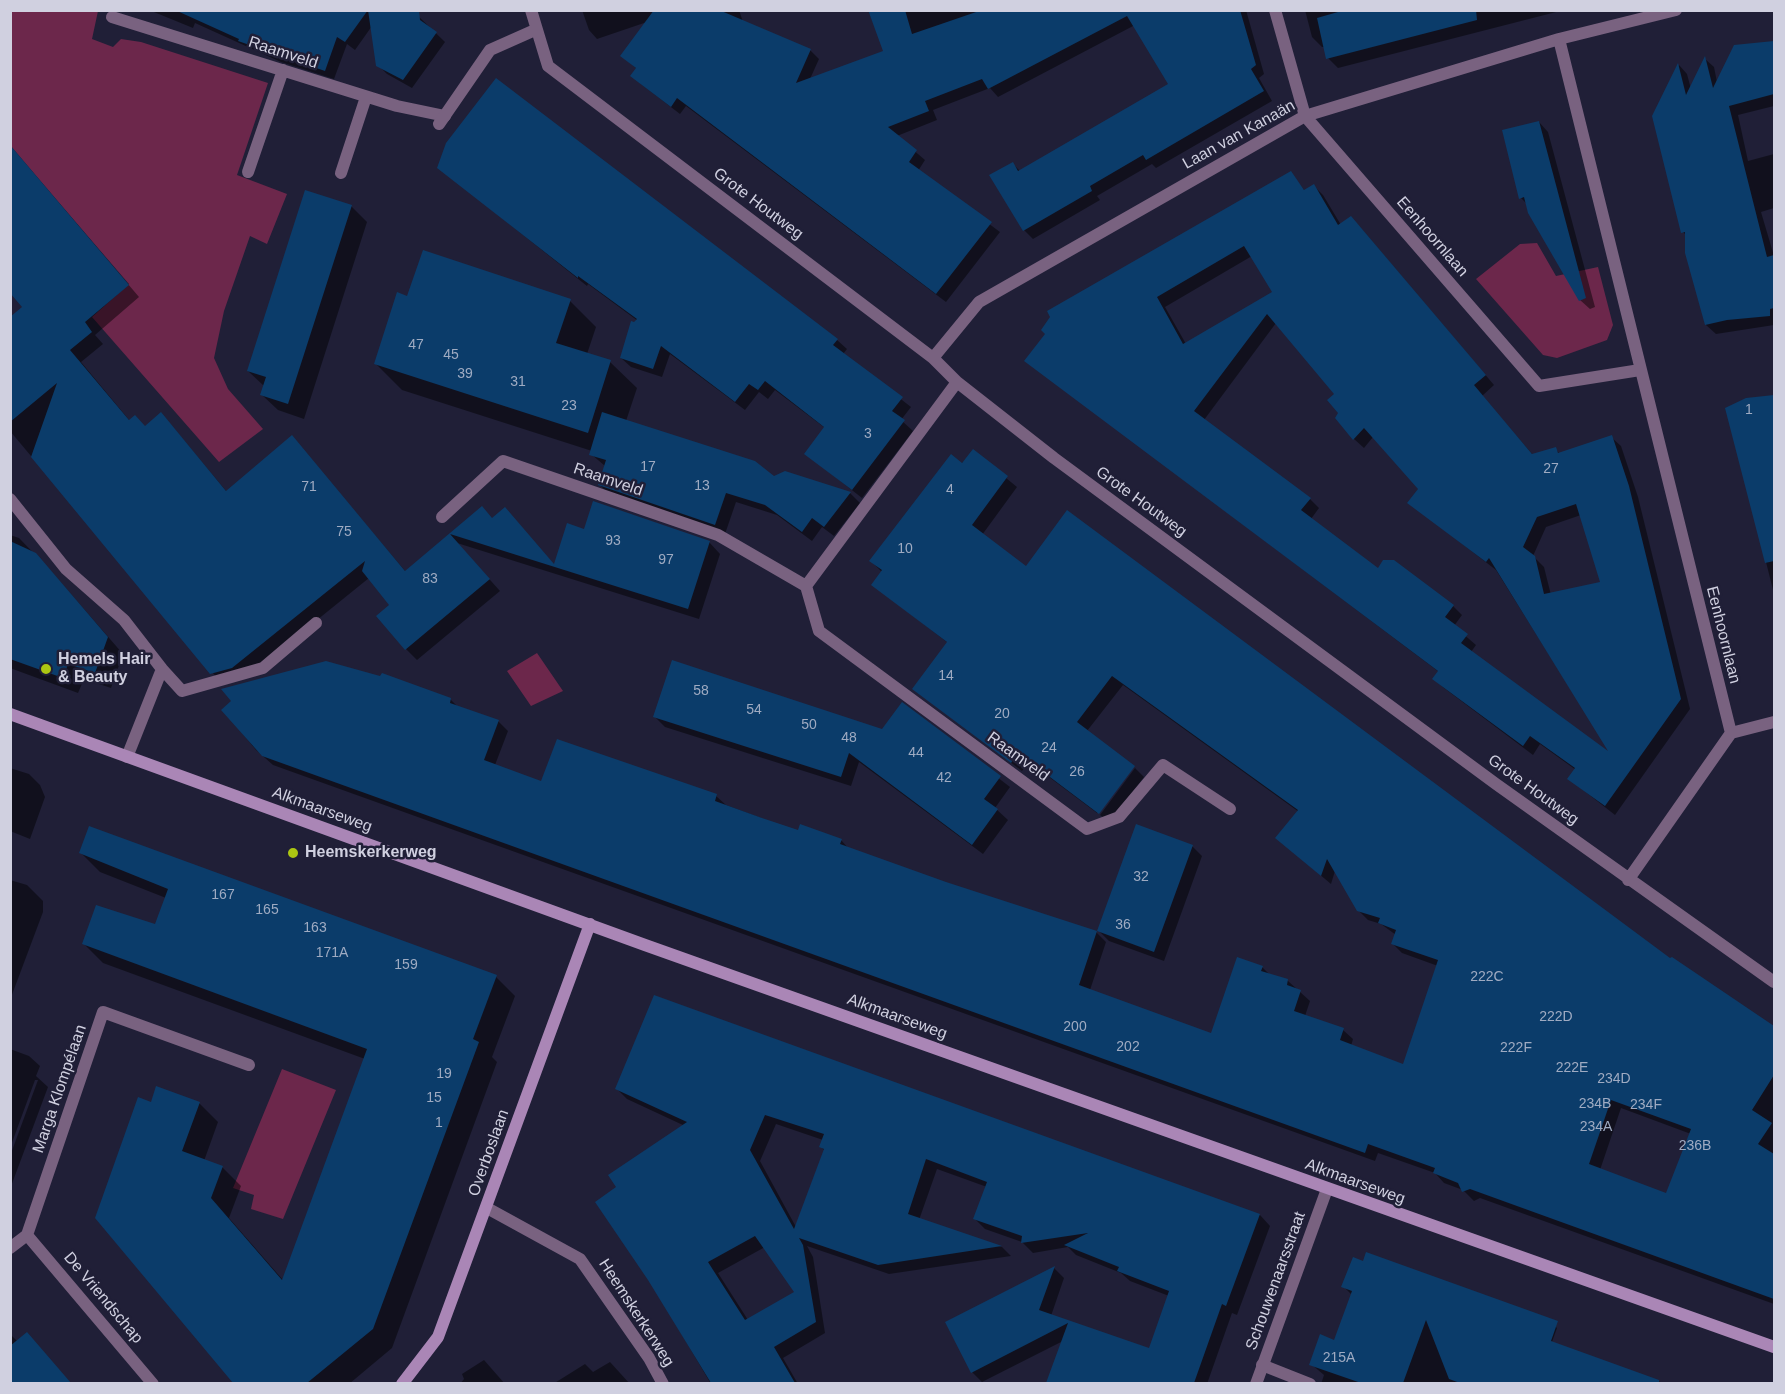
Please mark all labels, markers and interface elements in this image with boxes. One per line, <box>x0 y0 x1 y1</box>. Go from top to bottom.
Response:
street label: Raamveld <box>246 33 320 73</box>
street label: Laan van Kanaän <box>1179 96 1299 174</box>
street label: Grote Houtweg <box>709 164 807 244</box>
street label: Eenhoornlaan <box>1392 193 1472 281</box>
house number: 47 <box>408 337 424 353</box>
house number: 45 <box>443 347 459 363</box>
house number: 39 <box>457 366 473 382</box>
house number: 31 <box>510 374 526 390</box>
house number: 23 <box>561 398 577 414</box>
house number: 1 <box>1745 402 1753 418</box>
house number: 3 <box>864 426 872 442</box>
street label: Raamveld <box>571 459 645 501</box>
house number: 17 <box>640 459 656 475</box>
house number: 27 <box>1543 461 1559 477</box>
street label: Grote Houtweg <box>1092 463 1190 541</box>
house number: 13 <box>694 478 710 494</box>
house number: 71 <box>301 479 317 495</box>
house number: 4 <box>946 482 954 498</box>
house number: 75 <box>336 524 352 540</box>
house number: 93 <box>605 533 621 549</box>
house number: 10 <box>897 541 913 557</box>
house number: 97 <box>658 552 674 568</box>
house number: 83 <box>422 571 438 587</box>
street label: Eenhoornlaan <box>1702 584 1744 686</box>
place label: Hemels Hair & Beauty <box>58 650 150 688</box>
marker: Hemels Hair & Beauty <box>39 662 53 676</box>
house number: 14 <box>938 668 954 684</box>
house number: 58 <box>693 683 709 699</box>
house number: 54 <box>746 702 762 718</box>
house number: 20 <box>994 706 1010 722</box>
house number: 50 <box>801 717 817 733</box>
street label: Raamveld <box>983 728 1053 786</box>
house number: 48 <box>841 730 857 746</box>
house number: 24 <box>1041 740 1057 756</box>
house number: 44 <box>908 745 924 761</box>
street label: Grote Houtweg <box>1484 751 1582 829</box>
house number: 26 <box>1069 764 1085 780</box>
house number: 42 <box>936 770 952 786</box>
street label: Alkmaarseweg <box>269 783 375 837</box>
place label: Heemskerkerweg <box>305 843 437 863</box>
marker: Heemskerkerweg <box>286 846 300 860</box>
house number: 32 <box>1133 869 1149 885</box>
house number: 167 <box>211 887 235 903</box>
house number: 165 <box>255 902 279 918</box>
house number: 36 <box>1115 917 1131 933</box>
house number: 163 <box>303 920 327 936</box>
house number: 171A <box>316 945 348 961</box>
house number: 159 <box>394 957 418 973</box>
house number: 222C <box>1470 969 1504 985</box>
street label: Alkmaarseweg <box>844 990 950 1044</box>
house number: 222D <box>1539 1009 1573 1025</box>
house number: 200 <box>1063 1019 1087 1035</box>
street label: Marga Klompélaan <box>29 1022 91 1156</box>
house number: 202 <box>1116 1039 1140 1055</box>
house number: 222F <box>1500 1040 1532 1056</box>
house number: 222E <box>1556 1060 1588 1076</box>
house number: 19 <box>436 1066 452 1082</box>
house number: 234D <box>1597 1071 1631 1087</box>
house number: 15 <box>426 1090 442 1106</box>
house number: 234B <box>1579 1096 1611 1112</box>
house number: 234F <box>1630 1097 1662 1113</box>
street label: Overboslaan <box>464 1107 514 1199</box>
house number: 1 <box>435 1115 443 1131</box>
house number: 234A <box>1580 1119 1612 1135</box>
house number: 236B <box>1679 1138 1711 1154</box>
street label: Alkmaarseweg <box>1302 1155 1408 1209</box>
street label: Schouwenaarsstraat <box>1242 1209 1310 1353</box>
street label: De Vriendschap <box>59 1248 147 1348</box>
street label: Heemskerkerweg <box>594 1256 678 1370</box>
house number: 215A <box>1323 1350 1355 1366</box>

